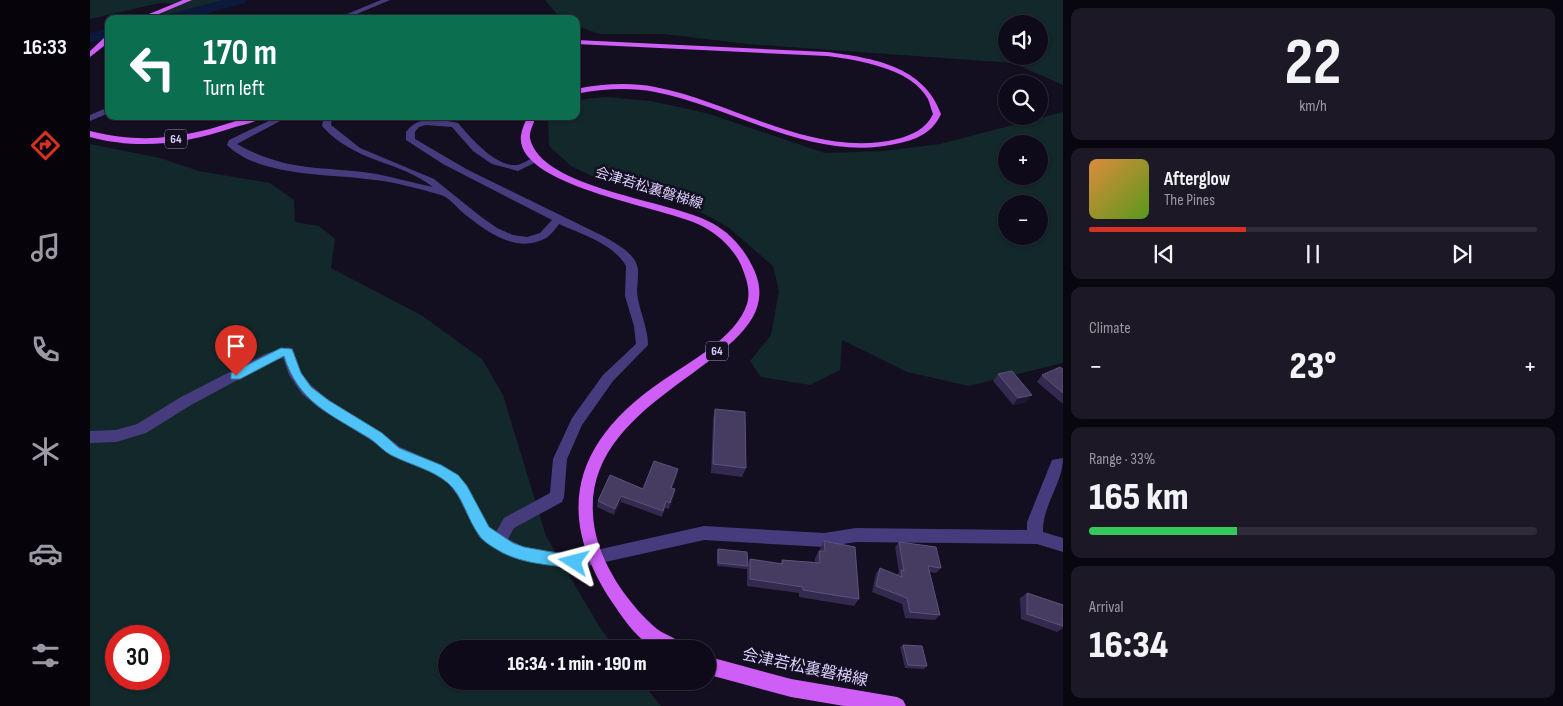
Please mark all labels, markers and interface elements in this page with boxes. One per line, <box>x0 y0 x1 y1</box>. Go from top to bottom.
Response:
map controls <box>998 15 1048 245</box>
button: sound <box>998 15 1048 65</box>
text: 22 <box>1285 25 1341 103</box>
text: 170 m <box>203 32 277 75</box>
text: 16:33 <box>23 34 67 61</box>
icon: left <box>120 35 185 100</box>
text: Turn left <box>203 75 265 102</box>
button: search <box>998 75 1048 125</box>
text: km/h <box>1299 97 1327 116</box>
icon: directions <box>28 128 63 163</box>
road number: 64 <box>165 130 187 148</box>
button: + <box>998 135 1048 185</box>
street label: 会津若松裏磐梯線 <box>593 163 705 213</box>
text: Afterglow <box>1164 168 1230 191</box>
text: The Pines <box>1164 191 1215 210</box>
button: − <box>998 195 1048 245</box>
icon: music <box>28 230 63 265</box>
icon: previous <box>1150 240 1178 268</box>
icon: pause <box>1299 240 1327 268</box>
icon: next <box>1448 240 1476 268</box>
text: Climate <box>1089 319 1131 338</box>
pin <box>215 325 257 376</box>
icon: phone <box>28 332 63 367</box>
icon: arrive <box>222 332 250 360</box>
road number: 64 <box>706 342 728 361</box>
text: 23° <box>1290 344 1336 389</box>
text: − <box>1089 350 1103 383</box>
text: + <box>1523 350 1537 383</box>
icon: climate <box>28 434 63 469</box>
text: Range · 33% <box>1089 450 1155 469</box>
text: 165 km <box>1089 475 1189 520</box>
position arrow <box>547 535 599 587</box>
icon: car <box>28 536 63 571</box>
text: Arrival <box>1089 598 1123 617</box>
text: 16:34 <box>1089 623 1168 668</box>
speed limit sign: 30 <box>105 625 170 690</box>
icon: filters <box>28 638 63 673</box>
street label: 会津若松裏磐梯線 <box>740 645 870 691</box>
text: 16:34 · 1 min · 190 m <box>507 653 647 676</box>

